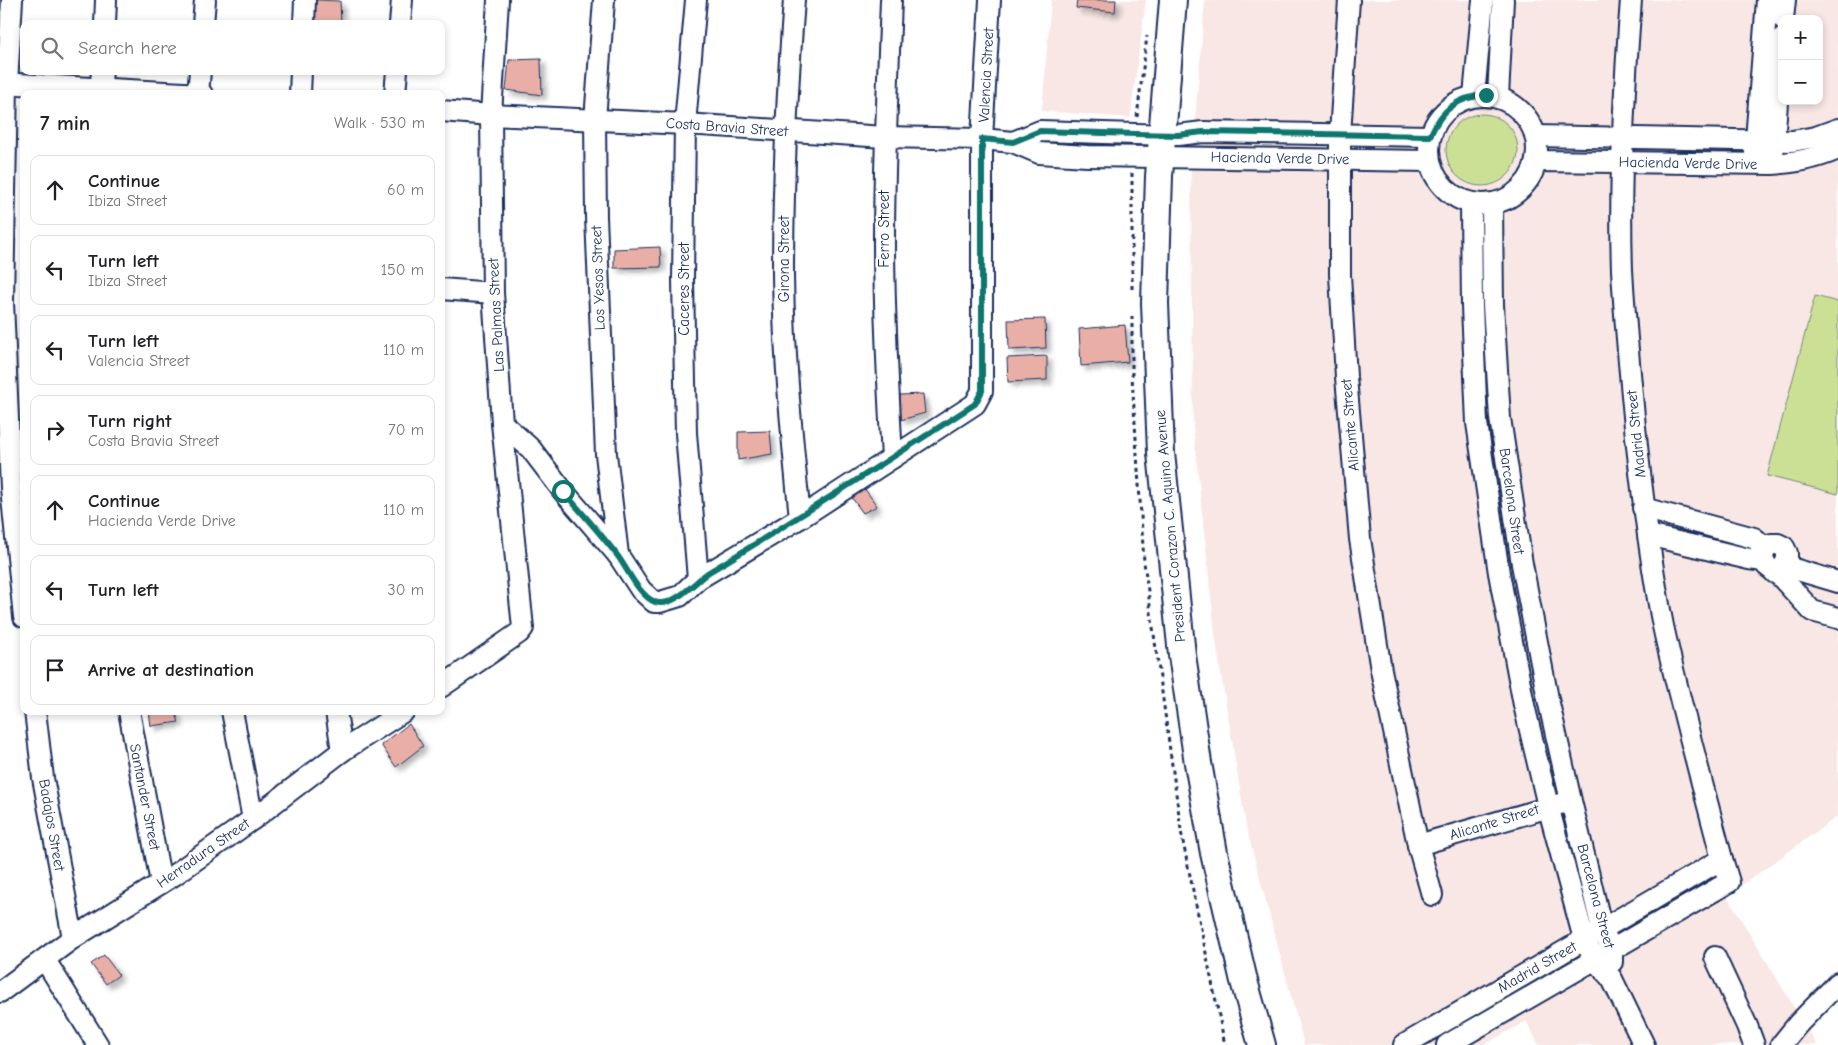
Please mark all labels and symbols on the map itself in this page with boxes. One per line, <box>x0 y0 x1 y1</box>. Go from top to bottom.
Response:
street label: Valencia Street <box>975 26 998 123</box>
route end <box>1475 84 1498 107</box>
street label: Costa Bravia Street <box>665 114 789 140</box>
street label: Hacienda Verde Drive <box>1211 148 1350 168</box>
street label: Hacienda Verde Drive <box>1619 153 1758 173</box>
street label: Ferro Street <box>875 190 893 268</box>
street label: Girona Street <box>775 215 793 302</box>
street label: Los Yesos Street <box>587 225 609 331</box>
street label: Caceres Street <box>675 241 693 336</box>
street label: Las Palmas Street <box>484 257 508 372</box>
street label: Alicante Street <box>1337 377 1363 472</box>
street label: Madrid Street <box>1622 389 1650 479</box>
street label: President Corazon C. Aquino Avenue <box>1151 409 1189 643</box>
street label: Barcelona Street <box>1496 447 1528 556</box>
route start <box>552 480 575 503</box>
street label: Santander Street <box>126 742 164 853</box>
street label: Badajos Street <box>35 778 69 873</box>
street label: Alicante Street <box>1447 800 1542 844</box>
street label: Herradura Street <box>153 814 254 892</box>
street label: Barcelona Street <box>1573 842 1619 951</box>
street label: Madrid Street <box>1494 937 1580 997</box>

